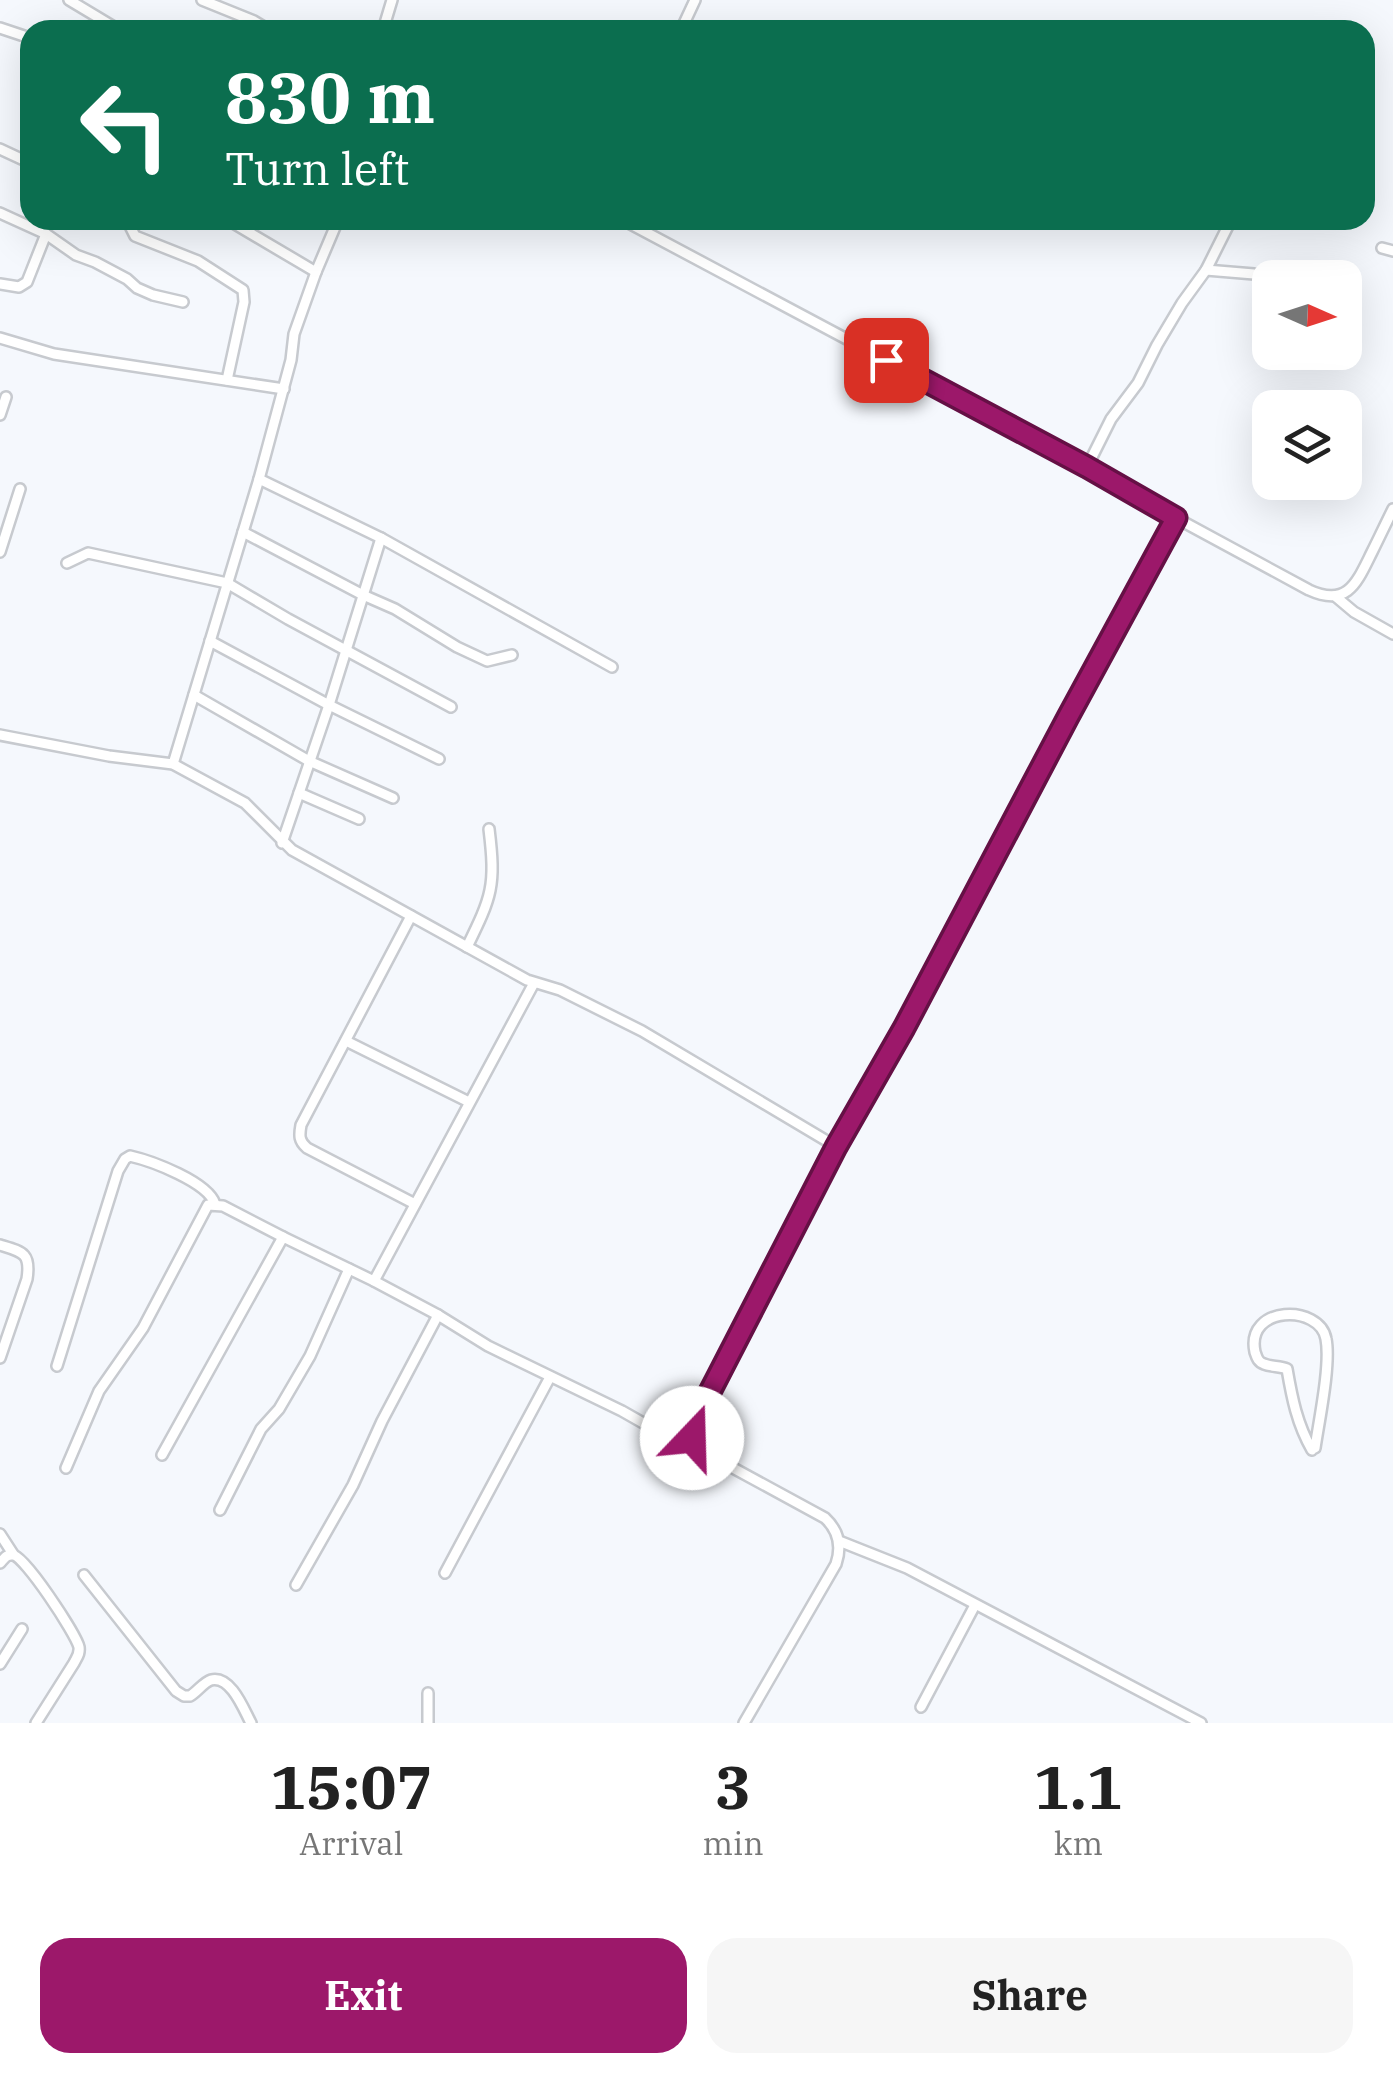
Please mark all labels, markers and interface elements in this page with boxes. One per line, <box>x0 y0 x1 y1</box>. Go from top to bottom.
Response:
text: 830 m <box>225 51 435 142</box>
icon: left <box>60 60 190 190</box>
text: Turn left <box>225 139 409 197</box>
north arrow <box>1252 260 1362 370</box>
map controls <box>1252 260 1362 500</box>
pin <box>844 318 929 403</box>
icon: arrive <box>859 333 914 388</box>
button: layers <box>1252 390 1362 500</box>
position arrow <box>640 1386 744 1490</box>
text: 15:07 <box>270 1747 432 1826</box>
text: 3 <box>715 1747 751 1826</box>
text: 1.1 <box>1034 1747 1123 1826</box>
text: Arrival <box>299 1822 403 1864</box>
text: min <box>703 1822 764 1864</box>
text: km <box>1054 1822 1103 1864</box>
button: Exit <box>40 1938 687 2053</box>
button: Share <box>707 1938 1353 2053</box>

